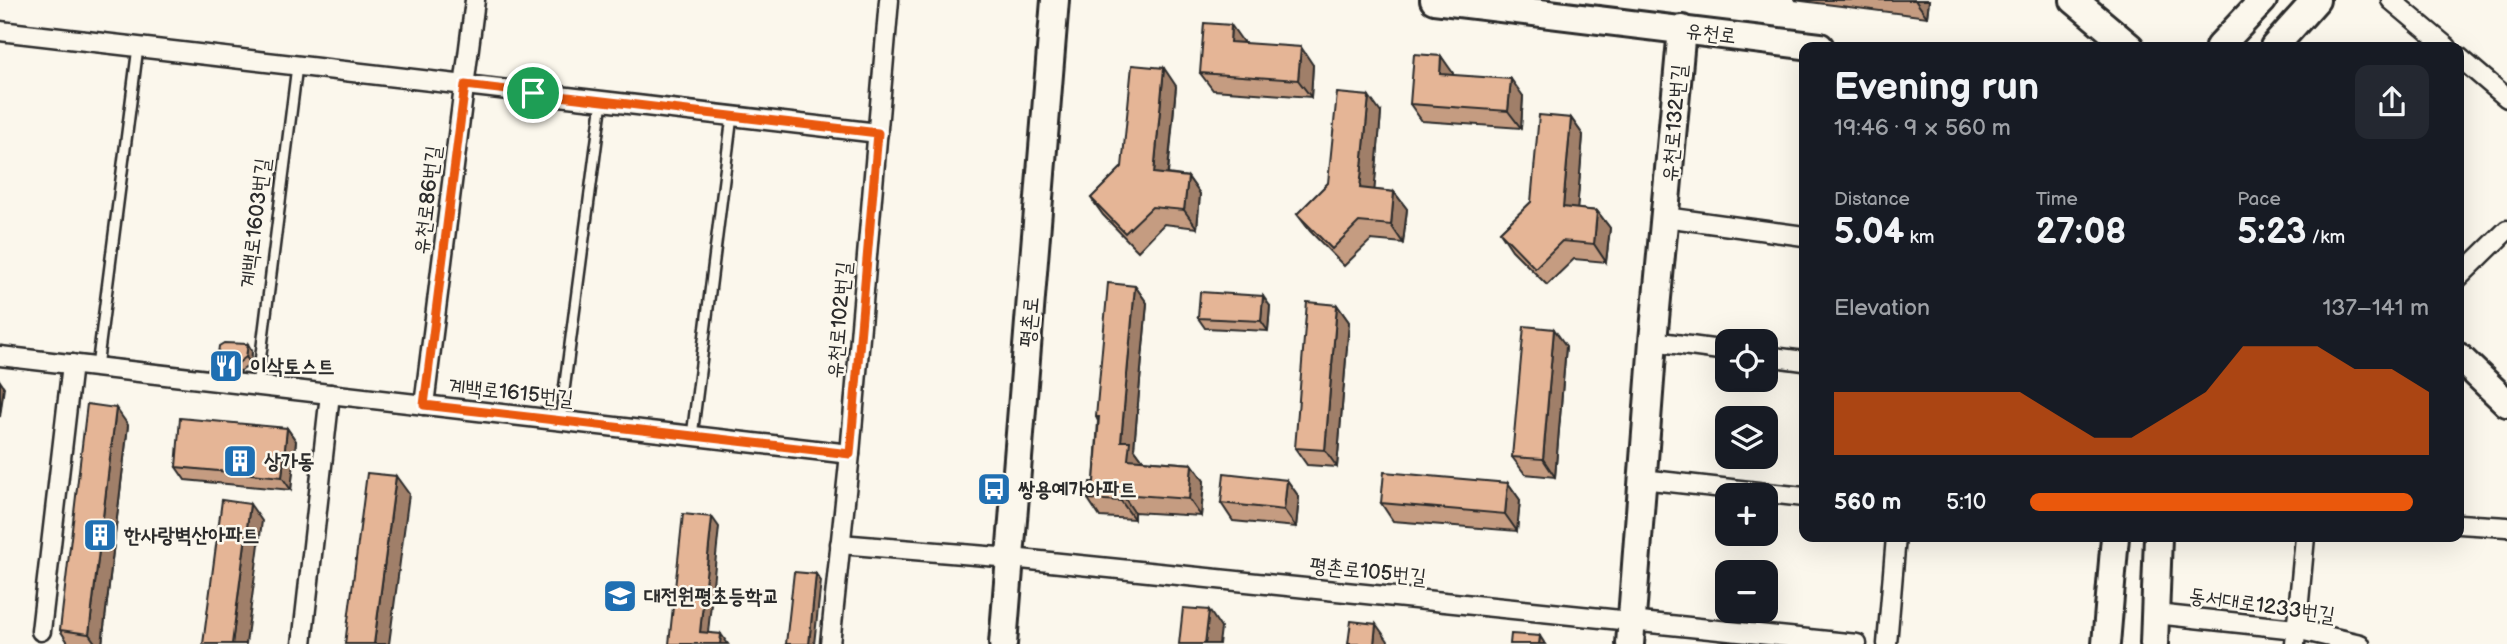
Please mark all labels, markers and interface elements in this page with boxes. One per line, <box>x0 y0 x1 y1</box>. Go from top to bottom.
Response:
street label: 유천로 <box>1684 18 1738 49</box>
pin <box>503 63 563 123</box>
street label: 유천로132번길 <box>1657 63 1692 183</box>
text: Evening run <box>1834 65 2039 110</box>
button: share <box>2355 65 2429 139</box>
icon: arrive <box>514 74 552 112</box>
text: 19:46 · 9 × 560 m <box>1834 114 2011 142</box>
street label: 유천로86번길 <box>408 144 447 256</box>
street label: 계백로1603번길 <box>235 157 276 289</box>
text: Distance <box>1834 188 1910 211</box>
text: Time <box>2036 188 2078 211</box>
text: Pace <box>2237 188 2281 211</box>
text: 5.04 <box>1834 211 1904 254</box>
text: 27:08 <box>2036 211 2126 254</box>
text: 5:23 <box>2237 211 2306 254</box>
text: km <box>1904 226 1934 249</box>
text: /km <box>2306 226 2345 249</box>
street label: 유천로102번길 <box>822 260 857 380</box>
text: Elevation <box>1834 294 1930 322</box>
text: 137–141 m <box>2322 294 2429 322</box>
street label: 평촌로 <box>1015 296 1044 348</box>
map controls <box>1715 329 1778 623</box>
button: locate <box>1715 329 1778 392</box>
restaurant icon: 이삭토스트 <box>207 347 245 385</box>
place label: 이삭토스트 <box>250 354 335 379</box>
street label: 계백로1615번길 <box>447 374 575 412</box>
button: layers <box>1715 406 1778 469</box>
building icon: 상가동 <box>221 442 259 480</box>
place label: 상가동 <box>264 449 315 474</box>
bus stop icon: 쌍용예가아파트 <box>975 470 1013 508</box>
place label: 쌍용예가아파트 <box>1018 477 1136 502</box>
button: + <box>1715 483 1778 546</box>
text: 560 m <box>1834 488 1901 516</box>
text: 5:10 <box>1946 488 1986 516</box>
building icon: 한사랑벽산아파트 <box>81 516 119 554</box>
place label: 한사랑벽산아파트 <box>123 523 259 548</box>
street label: 평촌로105번길 <box>1308 553 1428 590</box>
button: − <box>1715 560 1778 623</box>
school or university icon: 대전원평초등학교 <box>601 577 639 615</box>
street label: 동서대로1233번길 <box>2187 583 2337 628</box>
place label: 대전원평초등학교 <box>644 584 779 609</box>

